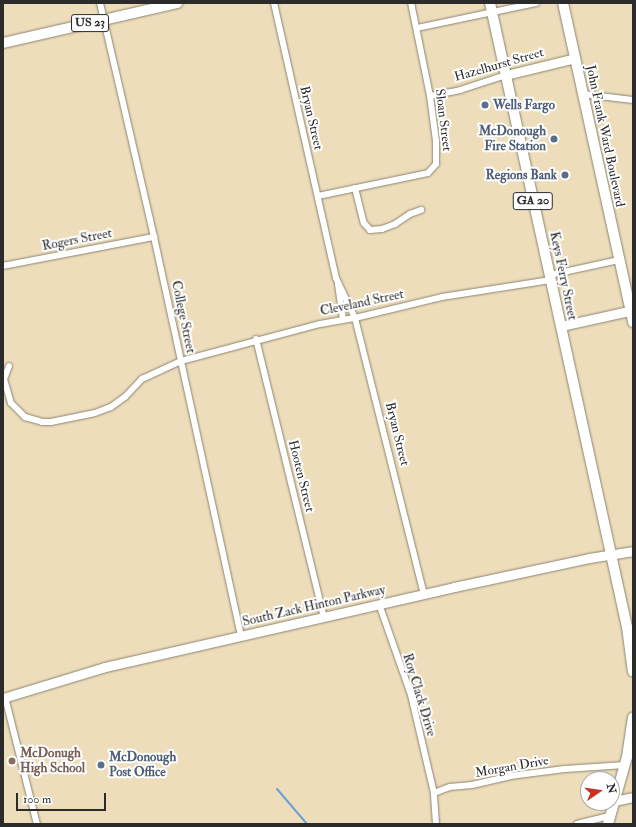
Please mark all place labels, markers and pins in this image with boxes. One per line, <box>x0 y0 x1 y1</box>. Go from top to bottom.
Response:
place label: Wells Fargo <box>493 97 555 113</box>
marker: Wells Fargo <box>480 100 490 110</box>
place label: McDonough Fire Station <box>479 124 546 155</box>
marker: McDonough Fire Station <box>549 134 559 144</box>
place label: Regions Bank <box>486 167 557 183</box>
marker: Regions Bank <box>560 170 570 180</box>
place label: McDonugh High School <box>20 746 85 777</box>
place label: McDonough Post Office <box>109 750 176 781</box>
marker: McDonugh High School <box>7 756 17 766</box>
marker: McDonough Post Office <box>96 760 106 770</box>

